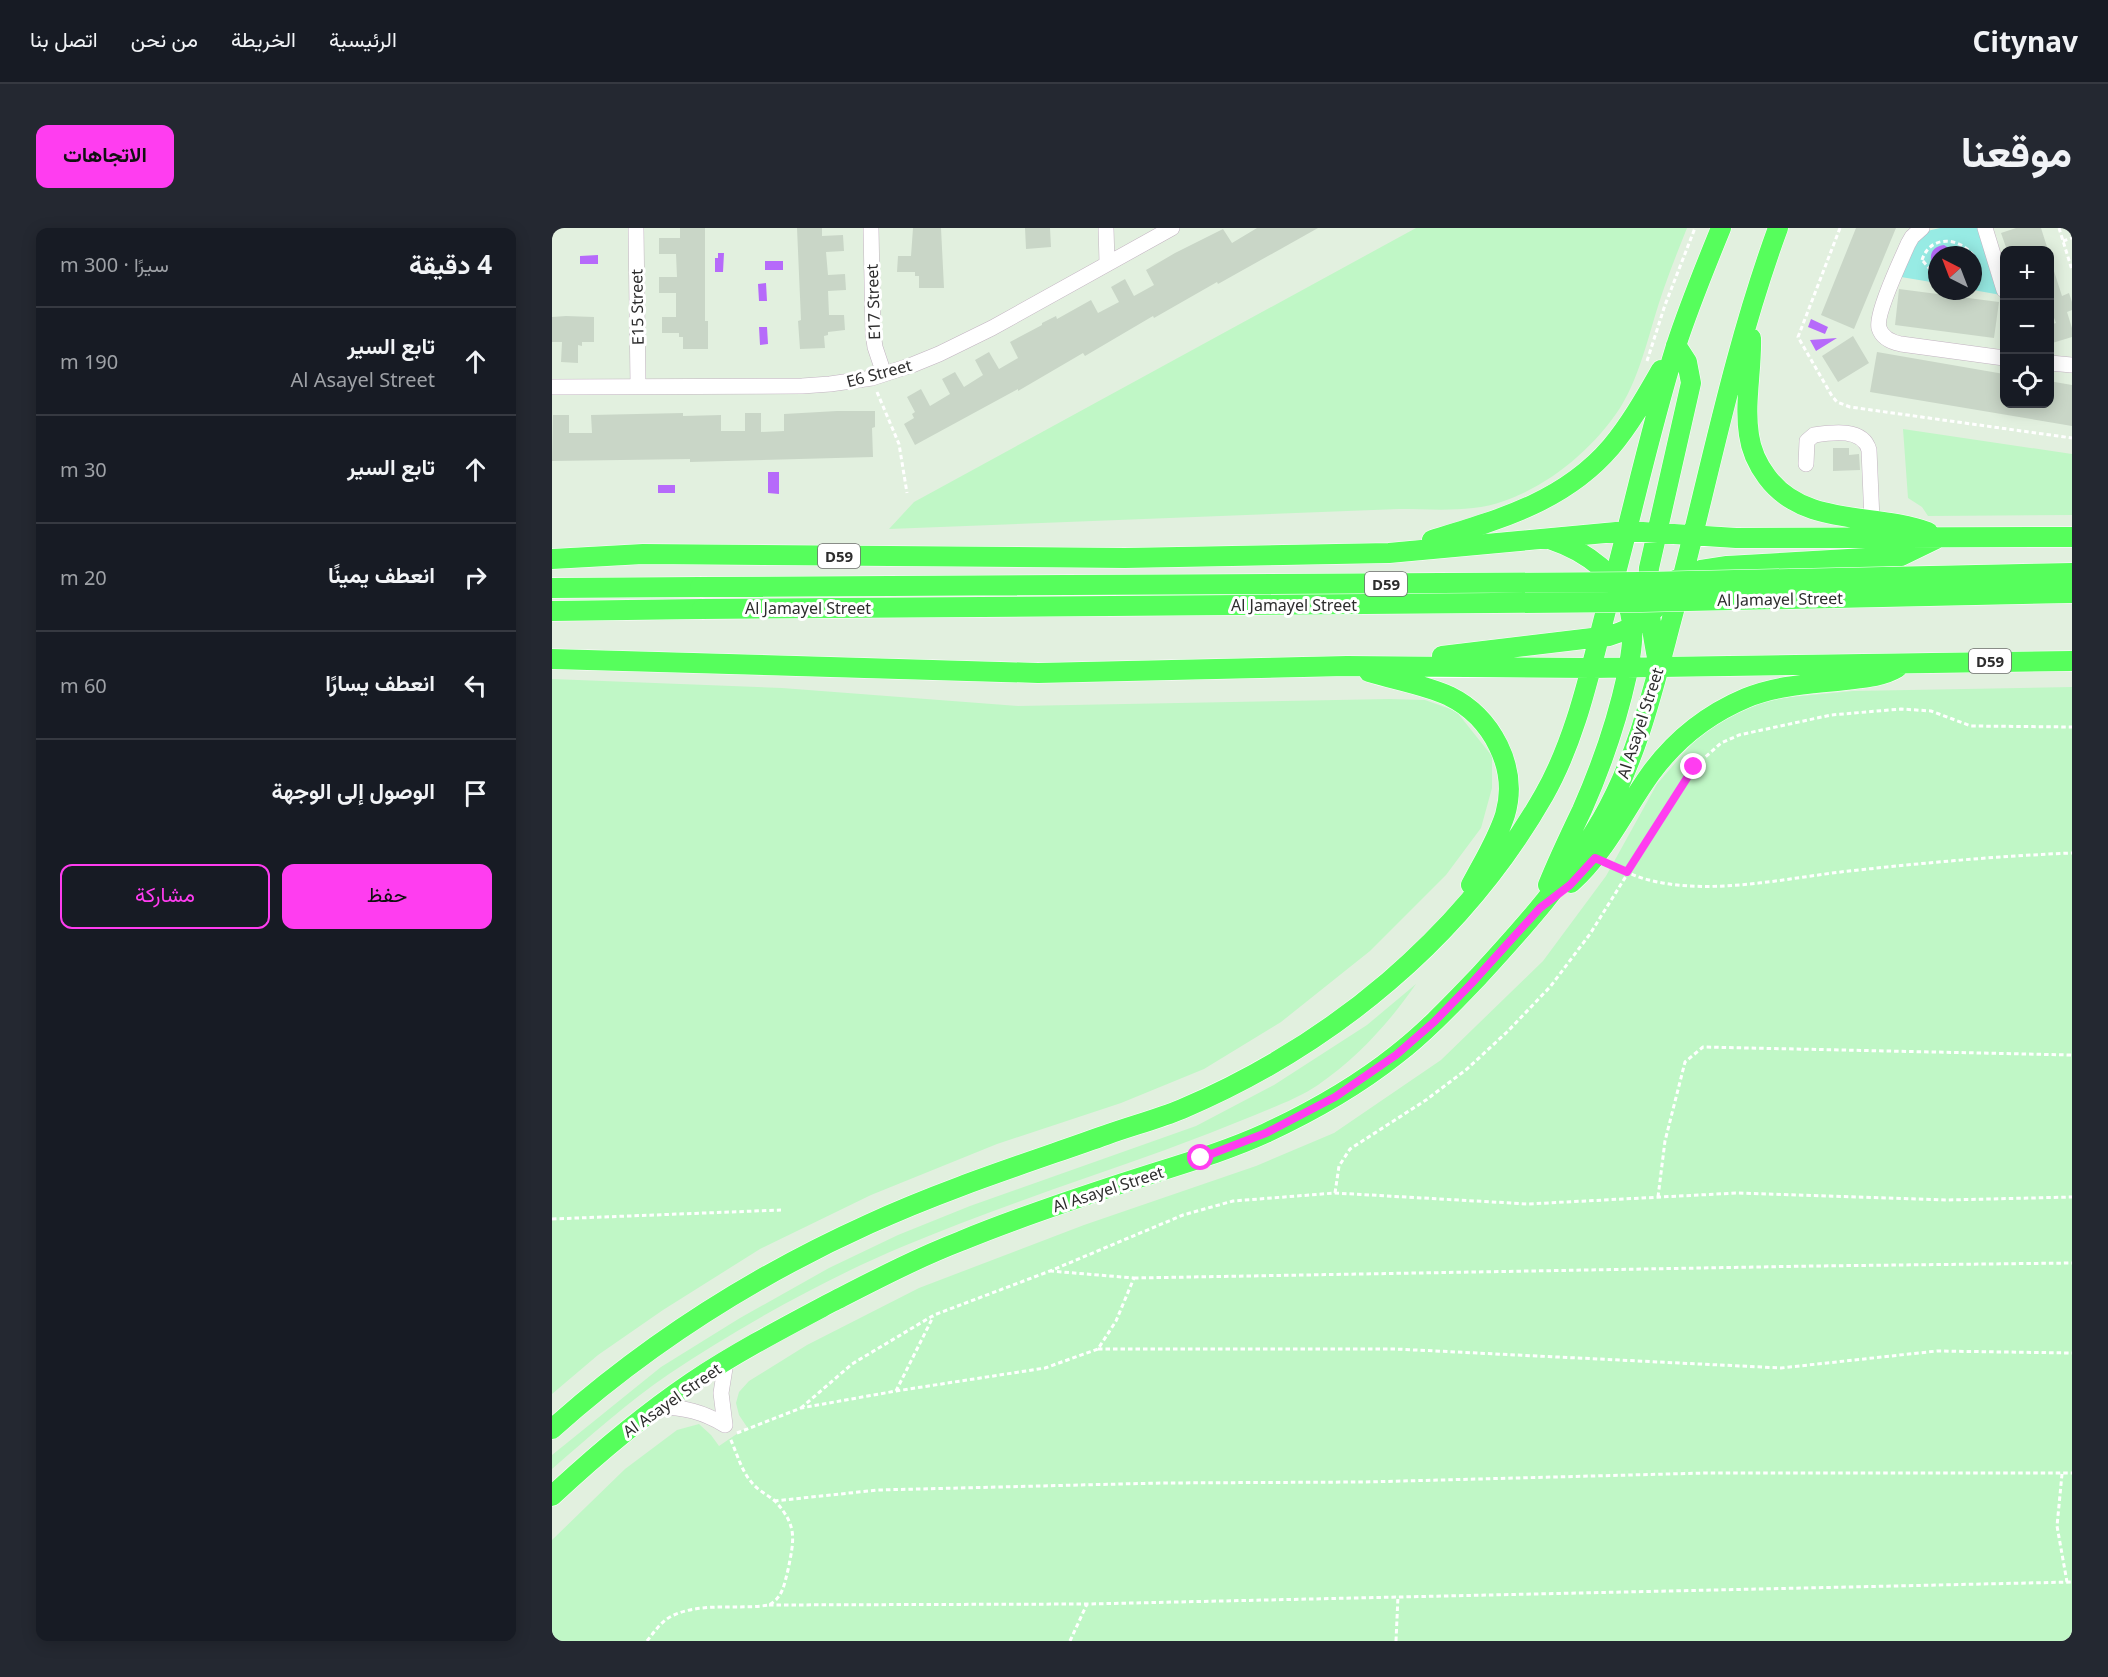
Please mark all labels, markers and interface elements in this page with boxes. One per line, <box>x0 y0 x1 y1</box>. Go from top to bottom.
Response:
text: Citynav <box>1973 22 2078 60</box>
text: اتصل بنا <box>30 25 98 53</box>
text: من نحن <box>131 25 198 53</box>
text: الخريطة <box>231 25 296 53</box>
text: الرئيسية <box>329 25 397 53</box>
text: موقعنا <box>1961 122 2072 179</box>
button: الاتجاهات <box>36 125 174 188</box>
text: 4 دقيقة <box>409 246 492 282</box>
north arrow <box>1928 246 1982 300</box>
map controls <box>2000 246 2054 408</box>
button: + <box>2000 246 2054 300</box>
text: سيرًا · 300 m <box>60 251 169 278</box>
street label: E17 Street <box>861 263 885 340</box>
street label: E15 Street <box>625 269 649 345</box>
button: − <box>2000 300 2054 354</box>
text: تابع السير <box>347 330 435 360</box>
icon: ahead <box>459 345 492 378</box>
text: 190 m <box>60 348 118 375</box>
street label: E6 Street <box>844 354 914 392</box>
button: locate <box>2000 354 2054 408</box>
text: Al Asayel Street <box>291 366 435 393</box>
text: تابع السير <box>347 451 435 481</box>
icon: ahead <box>459 453 492 486</box>
text: 30 m <box>60 456 107 483</box>
road number: D59 <box>818 544 860 568</box>
text: انعطف يمينًا <box>328 559 435 589</box>
icon: right <box>459 561 492 594</box>
text: 20 m <box>60 564 107 591</box>
road number: D59 <box>1365 572 1407 596</box>
street label: Al Jamayel Street <box>1717 587 1843 611</box>
street label: Al Jamayel Street <box>1231 594 1357 616</box>
street label: Al Jamayel Street <box>745 597 871 619</box>
road number: D59 <box>1969 649 2011 673</box>
street label: Al Asayel Street <box>1612 664 1668 781</box>
text: انعطف يسارًا <box>325 667 435 697</box>
icon: left <box>459 669 492 702</box>
text: 60 m <box>60 672 107 699</box>
route end <box>1680 753 1706 779</box>
text: الوصول إلى الوجهة <box>271 775 435 805</box>
icon: arrive <box>459 777 492 810</box>
button: مشاركة <box>60 864 270 929</box>
button: حفظ <box>282 864 492 929</box>
route start <box>1187 1144 1213 1170</box>
street label: Al Asayel Street <box>1050 1161 1167 1217</box>
street label: Al Asayel Street <box>618 1358 726 1442</box>

